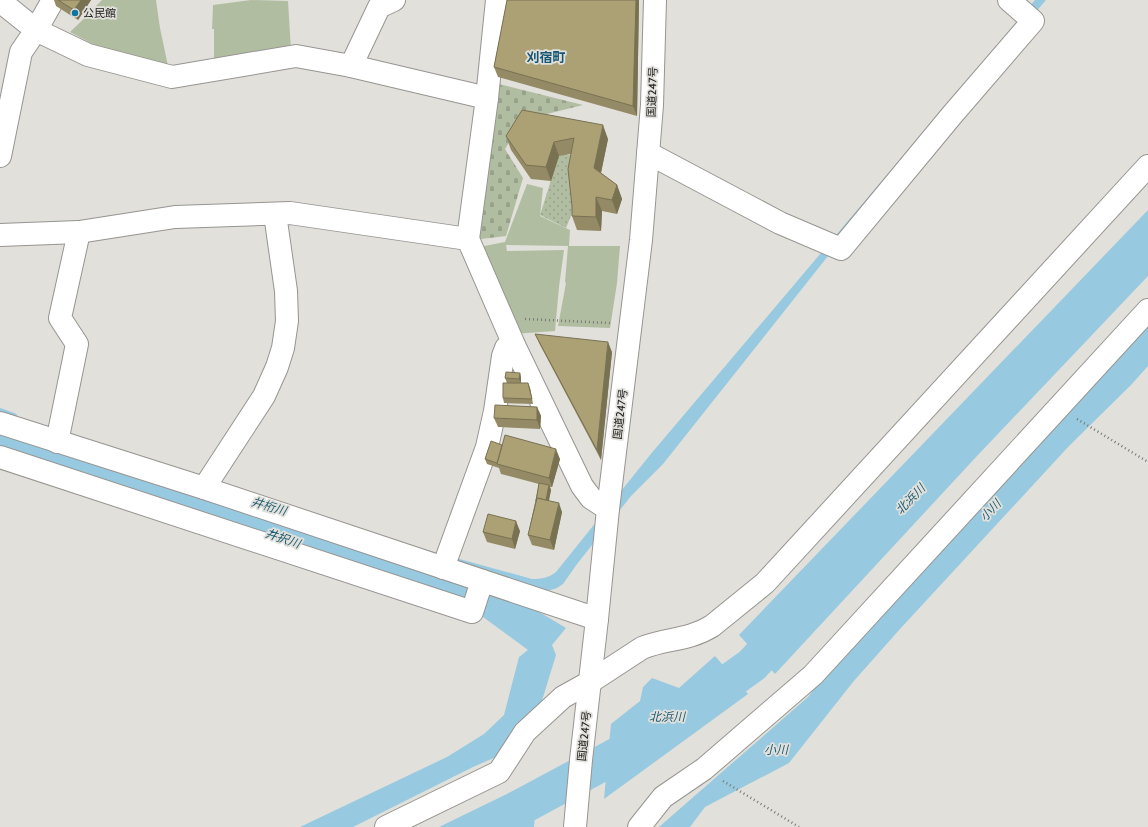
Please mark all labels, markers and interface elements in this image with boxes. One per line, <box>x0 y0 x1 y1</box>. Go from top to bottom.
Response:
place label: 公民館 <box>83 6 116 20</box>
marker: 公民館 <box>70 8 80 18</box>
district label: 刈宿町 <box>526 49 566 65</box>
street label: 国道247号 <box>644 66 660 118</box>
street label: 国道247号 <box>610 388 630 440</box>
water label: 北浜川 <box>892 479 929 517</box>
water label: 井桁川 <box>250 494 290 519</box>
water label: 小川 <box>976 495 1005 524</box>
water label: 井択川 <box>264 525 304 552</box>
water label: 北浜川 <box>649 709 687 724</box>
street label: 国道247号 <box>574 710 594 762</box>
water label: 小川 <box>764 742 790 757</box>

